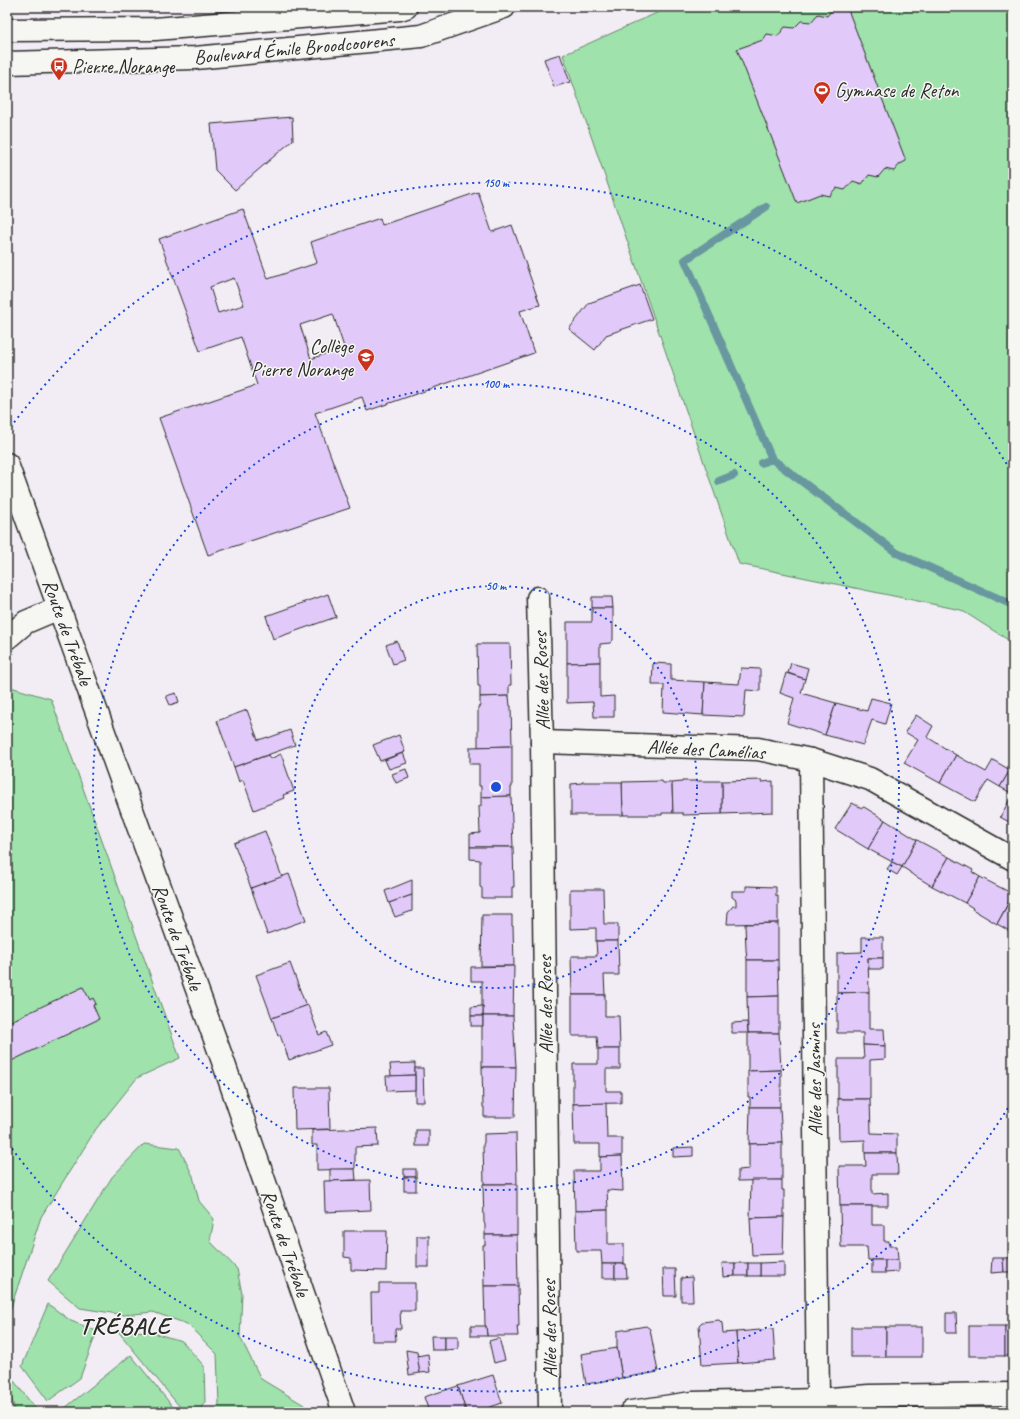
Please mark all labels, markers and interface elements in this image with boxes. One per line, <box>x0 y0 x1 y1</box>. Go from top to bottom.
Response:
street label: Boulevard Émile Broodcoorens <box>193 27 397 70</box>
place label: Pierre Norange <box>72 54 176 79</box>
bus stop icon: Pierre Norange <box>49 56 69 81</box>
place label: Gymnase de Reton <box>835 78 960 103</box>
sports icon: Gymnase de Reton <box>812 80 832 105</box>
text: 150 m <box>483 175 510 191</box>
place label: Collège Pierre Norange <box>251 334 354 382</box>
school or university icon: Collège Pierre Norange <box>356 347 376 372</box>
text: 100 m <box>483 376 510 392</box>
street label: Route de Trébale <box>37 576 99 690</box>
text: 50 m <box>486 578 507 594</box>
street label: Allée des Roses <box>527 629 556 731</box>
street label: Allée des Camélias <box>646 734 768 765</box>
centre of rings <box>489 780 503 794</box>
street label: Route de Trébale <box>147 881 209 995</box>
street label: Allée des Roses <box>532 953 559 1054</box>
street label: Allée des Jasmins <box>801 1021 828 1136</box>
street label: Route de Trébale <box>256 1187 316 1301</box>
street label: Allée des Roses <box>536 1277 563 1378</box>
district label: TRÉBALE <box>79 1311 173 1341</box>

